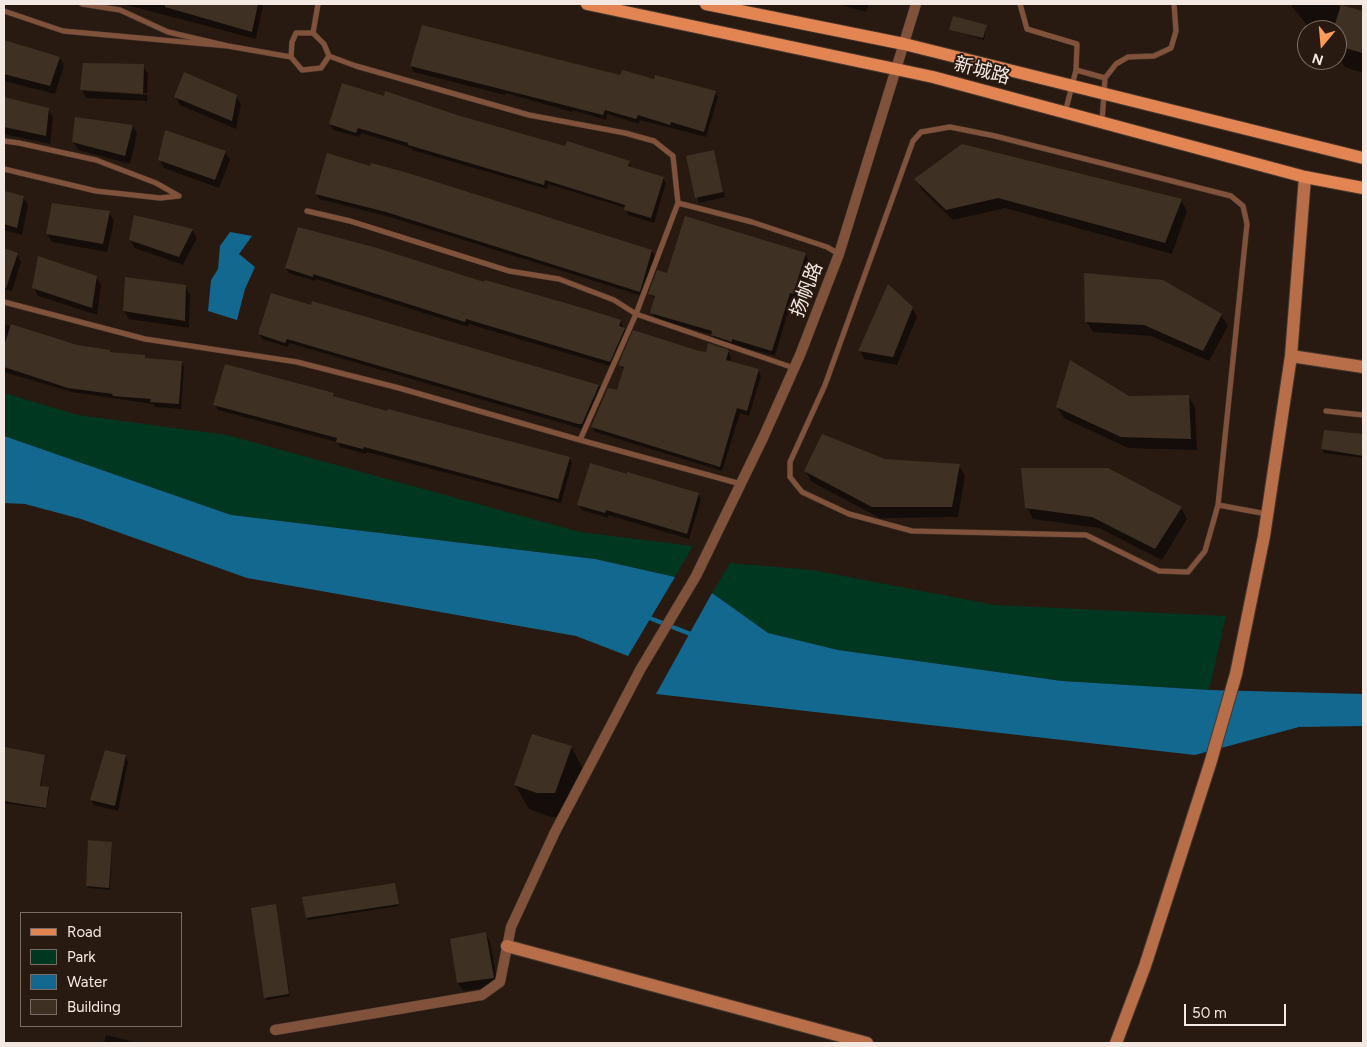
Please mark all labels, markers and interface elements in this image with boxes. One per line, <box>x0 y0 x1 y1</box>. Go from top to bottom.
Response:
north arrow <box>1297 20 1347 70</box>
text: N <box>1310 49 1325 69</box>
street label: 新城路 <box>952 53 1012 89</box>
street label: 扬帆路 <box>786 259 828 321</box>
legend <box>20 912 182 1027</box>
text: Road <box>67 923 102 941</box>
text: Park <box>67 948 96 966</box>
text: Water <box>67 973 107 991</box>
scale bar <box>1187 994 1290 1026</box>
text: Building <box>67 998 121 1016</box>
text: 50 m <box>1192 1004 1227 1022</box>

